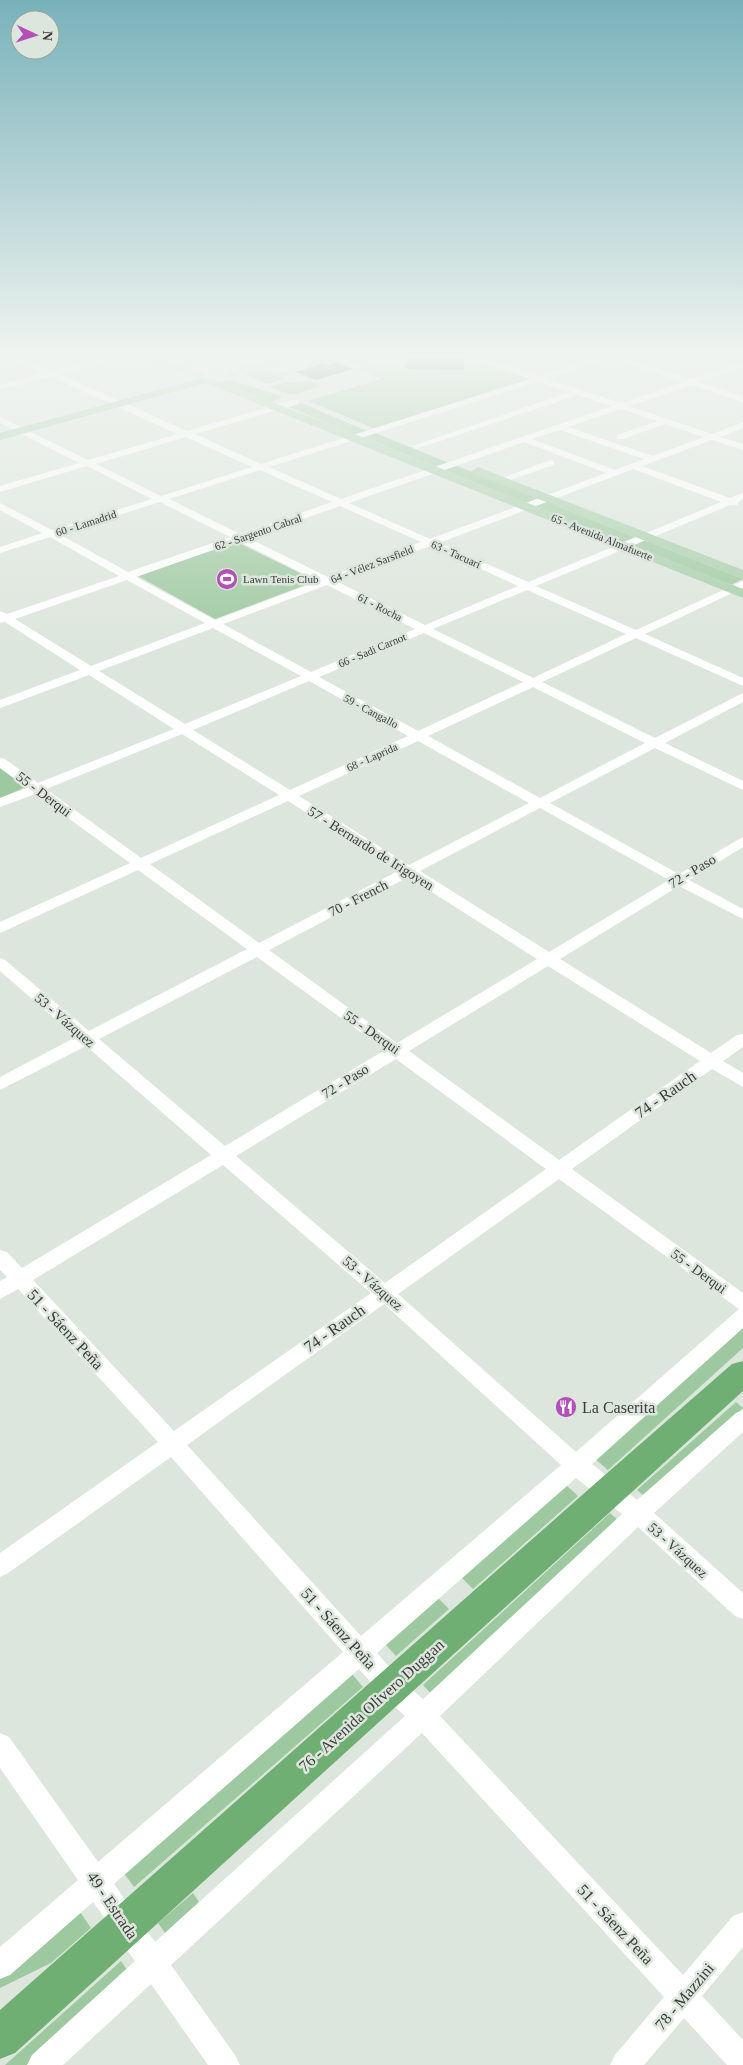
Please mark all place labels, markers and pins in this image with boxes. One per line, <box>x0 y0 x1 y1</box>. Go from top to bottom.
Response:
sports icon: Lawn Tenis Club <box>215 567 239 591</box>
place label: Lawn Tenis Club <box>243 573 319 585</box>
restaurant icon: La Caserita <box>554 1395 578 1419</box>
place label: La Caserita <box>582 1399 655 1416</box>

